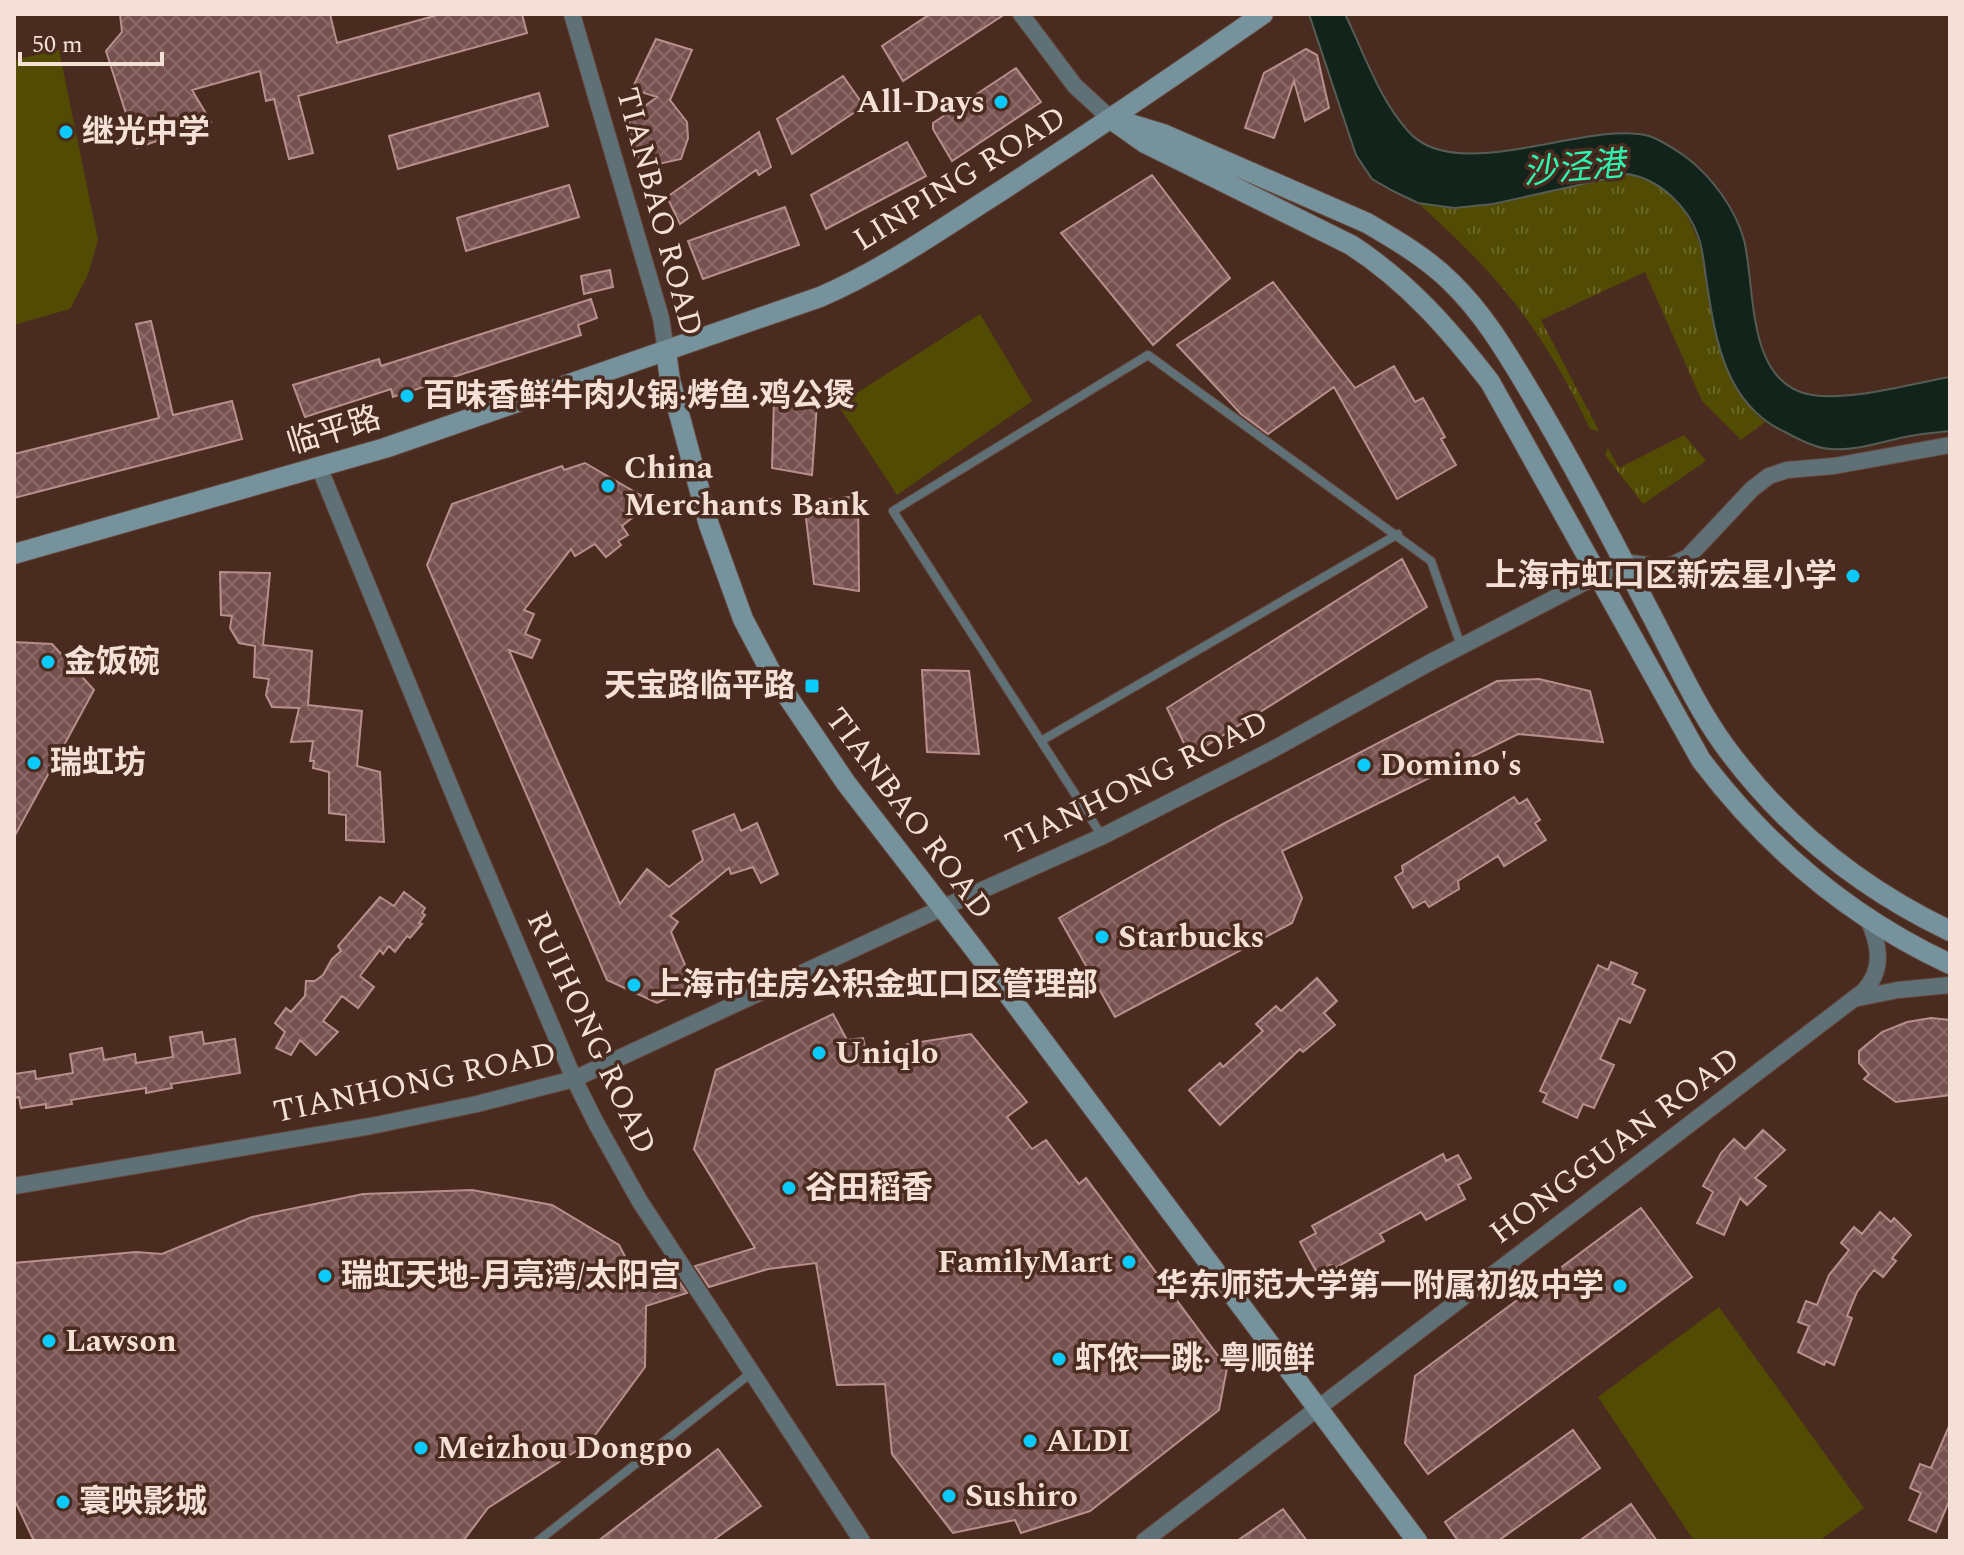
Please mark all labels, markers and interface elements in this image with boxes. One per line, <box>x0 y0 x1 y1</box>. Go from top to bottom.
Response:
scale bar <box>20 16 162 66</box>
text: 50 m <box>32 27 83 63</box>
place label: All-Days <box>856 78 985 127</box>
street label: TIANBAO ROAD <box>602 82 716 342</box>
marker: All-Days <box>992 93 1010 111</box>
street label: LINPING ROAD <box>844 94 1076 264</box>
place label: 继光中学 <box>82 108 210 157</box>
marker: 继光中学 <box>57 123 75 141</box>
water label: 沙泾港 <box>1521 138 1631 199</box>
place label: 百味香鲜牛肉火锅·烤鱼·鸡公煲 <box>423 372 855 421</box>
marker: 百味香鲜牛肉火锅·烤鱼·鸡公煲 <box>398 387 416 405</box>
street label: 临平路 <box>281 394 387 468</box>
place label: China Merchants Bank <box>624 444 870 530</box>
marker: China Merchants Bank <box>599 477 617 495</box>
place label: 上海市虹口区新宏星小学 <box>1485 552 1837 601</box>
marker: 上海市虹口区新宏星小学 <box>1844 567 1862 585</box>
place label: 金饭碗 <box>64 638 160 687</box>
marker: 金饭碗 <box>39 653 57 671</box>
place label: 天宝路临平路 <box>604 662 796 711</box>
marker: 天宝路临平路 <box>803 677 821 695</box>
street label: TIANBAO ROAD <box>813 697 1005 931</box>
street label: TIANHONG ROAD <box>997 698 1277 868</box>
place label: 瑞虹坊 <box>50 739 146 788</box>
place label: Domino's <box>1380 741 1522 790</box>
marker: 瑞虹坊 <box>25 754 43 772</box>
marker: Domino's <box>1355 756 1373 774</box>
street label: RUIHONG ROAD <box>513 903 669 1163</box>
place label: Starbucks <box>1118 913 1265 962</box>
marker: Starbucks <box>1093 928 1111 946</box>
place label: 上海市住房公积金虹口区管理部 <box>650 961 1098 1010</box>
marker: 上海市住房公积金虹口区管理部 <box>625 976 643 994</box>
street label: TIANHONG ROAD <box>269 1029 561 1137</box>
place label: Uniqlo <box>835 1029 938 1078</box>
street label: HONGGUAN ROAD <box>1479 1035 1751 1257</box>
marker: Uniqlo <box>810 1044 828 1062</box>
place label: 谷田稻香 <box>805 1164 933 1213</box>
marker: 谷田稻香 <box>780 1179 798 1197</box>
place label: FamilyMart <box>937 1238 1113 1287</box>
place label: 瑞虹天地-月亮湾/太阳宫 <box>341 1252 681 1301</box>
marker: FamilyMart <box>1120 1253 1138 1271</box>
place label: 华东师范大学第一附属初级中学 <box>1156 1262 1604 1311</box>
marker: 瑞虹天地-月亮湾/太阳宫 <box>316 1267 334 1285</box>
marker: 华东师范大学第一附属初级中学 <box>1611 1277 1629 1295</box>
place label: Lawson <box>65 1317 177 1366</box>
marker: Lawson <box>40 1332 58 1350</box>
place label: 虾侬一跳· 粤顺鲜 <box>1075 1335 1315 1384</box>
marker: 虾侬一跳· 粤顺鲜 <box>1050 1350 1068 1368</box>
place label: ALDI <box>1046 1417 1130 1466</box>
place label: Meizhou Dongpo <box>437 1424 692 1473</box>
marker: ALDI <box>1021 1432 1039 1450</box>
marker: Meizhou Dongpo <box>412 1439 430 1457</box>
place label: Sushiro <box>965 1472 1078 1521</box>
place label: 寰映影城 <box>79 1478 207 1527</box>
marker: Sushiro <box>940 1487 958 1505</box>
marker: 寰映影城 <box>54 1493 72 1511</box>

